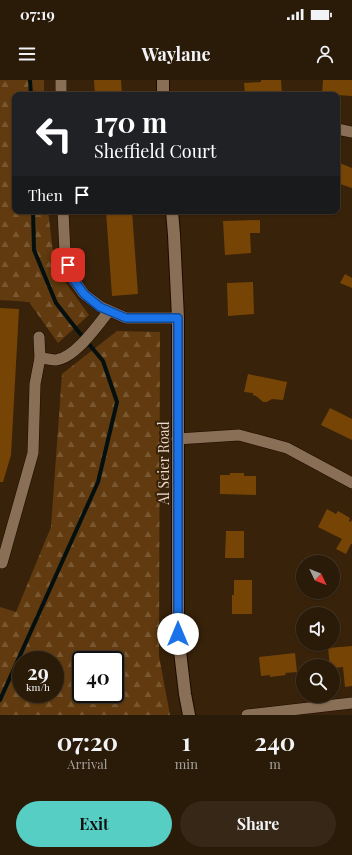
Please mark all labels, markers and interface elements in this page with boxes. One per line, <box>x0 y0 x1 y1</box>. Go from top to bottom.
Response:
text: 07:19 <box>20 4 55 24</box>
text: Waylane <box>141 42 211 66</box>
icon: menu <box>16 43 38 65</box>
icon: person <box>314 43 336 65</box>
text: 170 m <box>94 103 167 140</box>
icon: left <box>28 108 80 160</box>
text: Sheffield Court <box>94 139 216 163</box>
icon: arrive <box>71 184 93 206</box>
text: Then <box>28 185 63 205</box>
pin <box>51 248 85 282</box>
icon: arrive <box>57 254 79 276</box>
street label: Al Seier Road <box>154 421 173 506</box>
north arrow <box>296 555 340 599</box>
map controls <box>296 555 340 703</box>
button: sound <box>296 607 340 651</box>
position arrow <box>157 613 199 655</box>
speed limit sign: 40 <box>72 651 124 703</box>
text: 29 <box>27 658 49 685</box>
button: search <box>296 659 340 703</box>
text: km/h <box>26 680 50 694</box>
text: 07:20 <box>57 725 118 757</box>
text: 1 <box>182 725 191 757</box>
text: 240 <box>255 725 295 757</box>
text: Arrival <box>67 755 107 772</box>
text: min <box>175 755 198 772</box>
text: m <box>269 755 281 772</box>
button: Exit <box>16 801 172 847</box>
button: Share <box>180 801 336 847</box>

